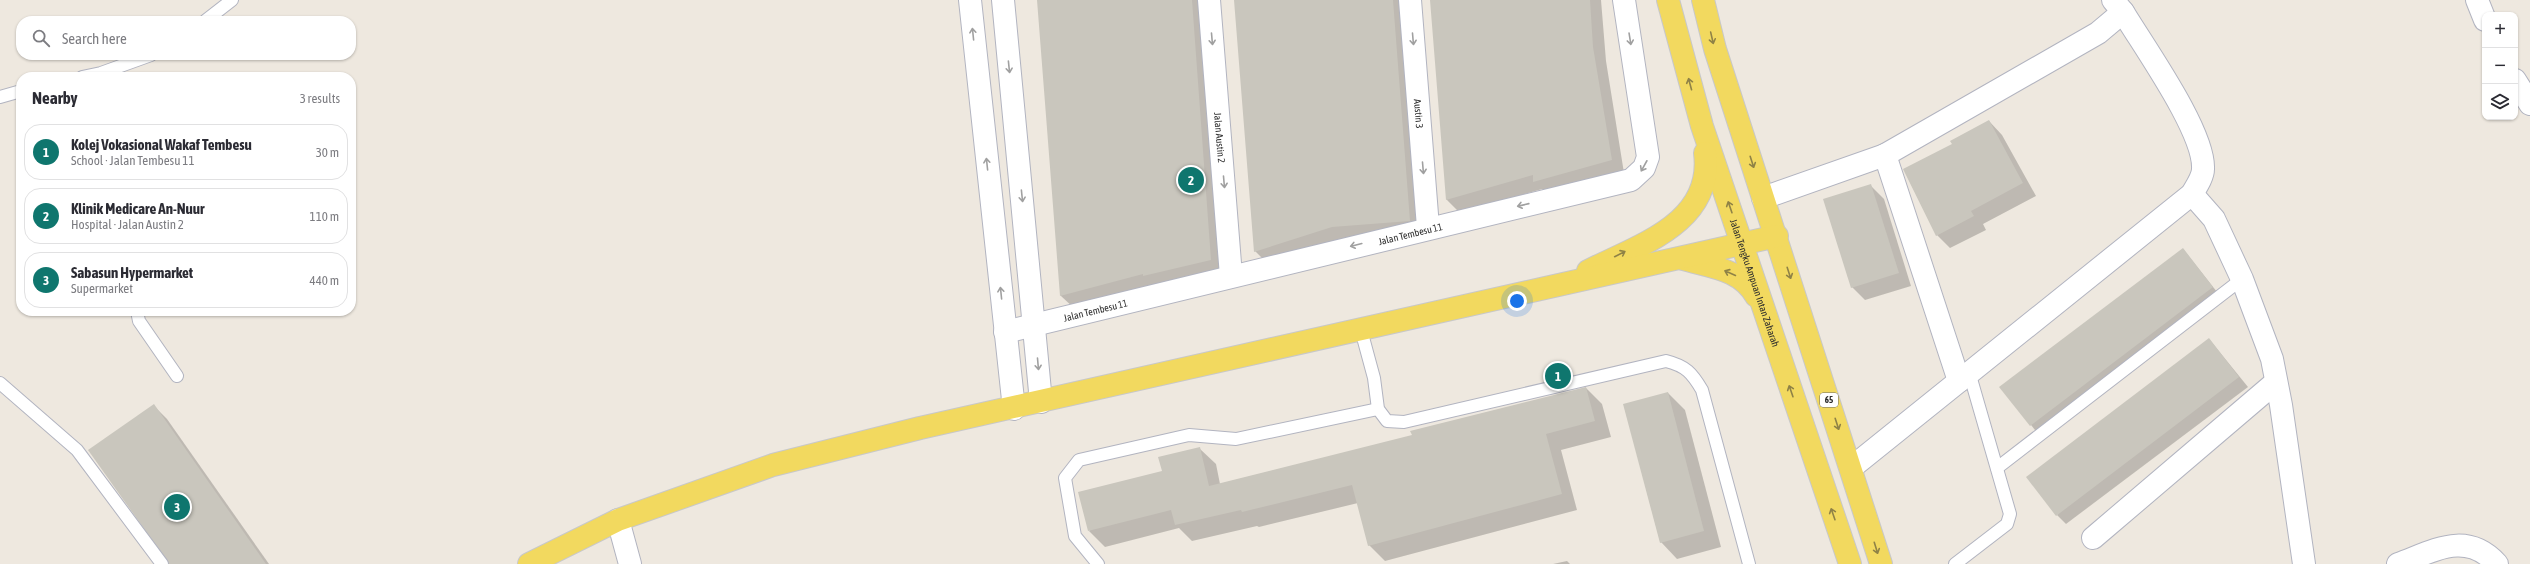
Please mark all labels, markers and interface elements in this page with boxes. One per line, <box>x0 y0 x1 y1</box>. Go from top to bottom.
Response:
map controls <box>2482 12 2518 120</box>
button: + <box>2482 12 2518 48</box>
search box <box>16 16 356 60</box>
icon: search <box>30 27 52 49</box>
one-way arrow <box>970 28 977 41</box>
text: Search here <box>62 30 127 47</box>
one-way arrow <box>1709 31 1717 44</box>
one-way arrow <box>1208 32 1216 45</box>
one-way arrow <box>1409 32 1417 45</box>
one-way arrow <box>1626 32 1634 45</box>
button: − <box>2482 48 2518 84</box>
one-way arrow <box>1005 60 1013 73</box>
one-way arrow <box>1686 77 1693 90</box>
button: layers <box>2482 84 2518 120</box>
text: Nearby <box>32 88 78 108</box>
text: 3 results <box>300 91 340 106</box>
street label: Austin 3 <box>1412 99 1426 129</box>
street label: Jalan Austin 2 <box>1212 112 1227 164</box>
text: Kolej Vokasional Wakaf Tembesu <box>71 136 252 153</box>
text: 1 <box>43 145 49 160</box>
text: 30 m <box>316 145 339 160</box>
text: School · Jalan Tembesu 11 <box>71 153 195 168</box>
one-way arrow <box>1748 155 1756 167</box>
one-way arrow <box>984 158 991 171</box>
one-way arrow <box>1640 160 1647 172</box>
one-way arrow <box>1420 161 1427 174</box>
pin: 2 <box>1178 165 1204 195</box>
one-way arrow <box>1220 175 1227 188</box>
one-way arrow <box>1018 189 1025 202</box>
text: Klinik Medicare An-Nuur <box>71 200 204 217</box>
one-way arrow <box>1726 201 1733 214</box>
one-way arrow <box>1517 202 1530 209</box>
text: 2 <box>43 209 49 224</box>
text: 110 m <box>310 209 339 224</box>
text: Hospital · Jalan Austin 2 <box>71 217 184 232</box>
street label: Jalan Tengku Ampuan Intan Zaharah <box>1728 217 1782 348</box>
street label: Jalan Tembesu 11 <box>1377 220 1444 247</box>
one-way arrow <box>1350 242 1363 249</box>
one-way arrow <box>1614 250 1626 258</box>
text: Sabasun Hypermarket <box>71 264 193 281</box>
one-way arrow <box>1785 267 1793 279</box>
one-way arrow <box>1725 269 1737 276</box>
text: 3 <box>43 273 49 288</box>
text: 440 m <box>310 273 339 288</box>
text: Supermarket <box>71 281 133 296</box>
one-way arrow <box>997 287 1005 300</box>
your location <box>1507 291 1527 311</box>
street label: Jalan Tembesu 11 <box>1062 297 1129 323</box>
one-way arrow <box>1034 357 1041 370</box>
pin: 1 <box>1545 361 1571 391</box>
one-way arrow <box>1787 385 1795 397</box>
road number: 65 <box>1820 393 1838 407</box>
one-way arrow <box>1833 417 1841 429</box>
pin: 3 <box>164 492 190 522</box>
one-way arrow <box>1829 507 1836 520</box>
one-way arrow <box>1873 541 1880 554</box>

